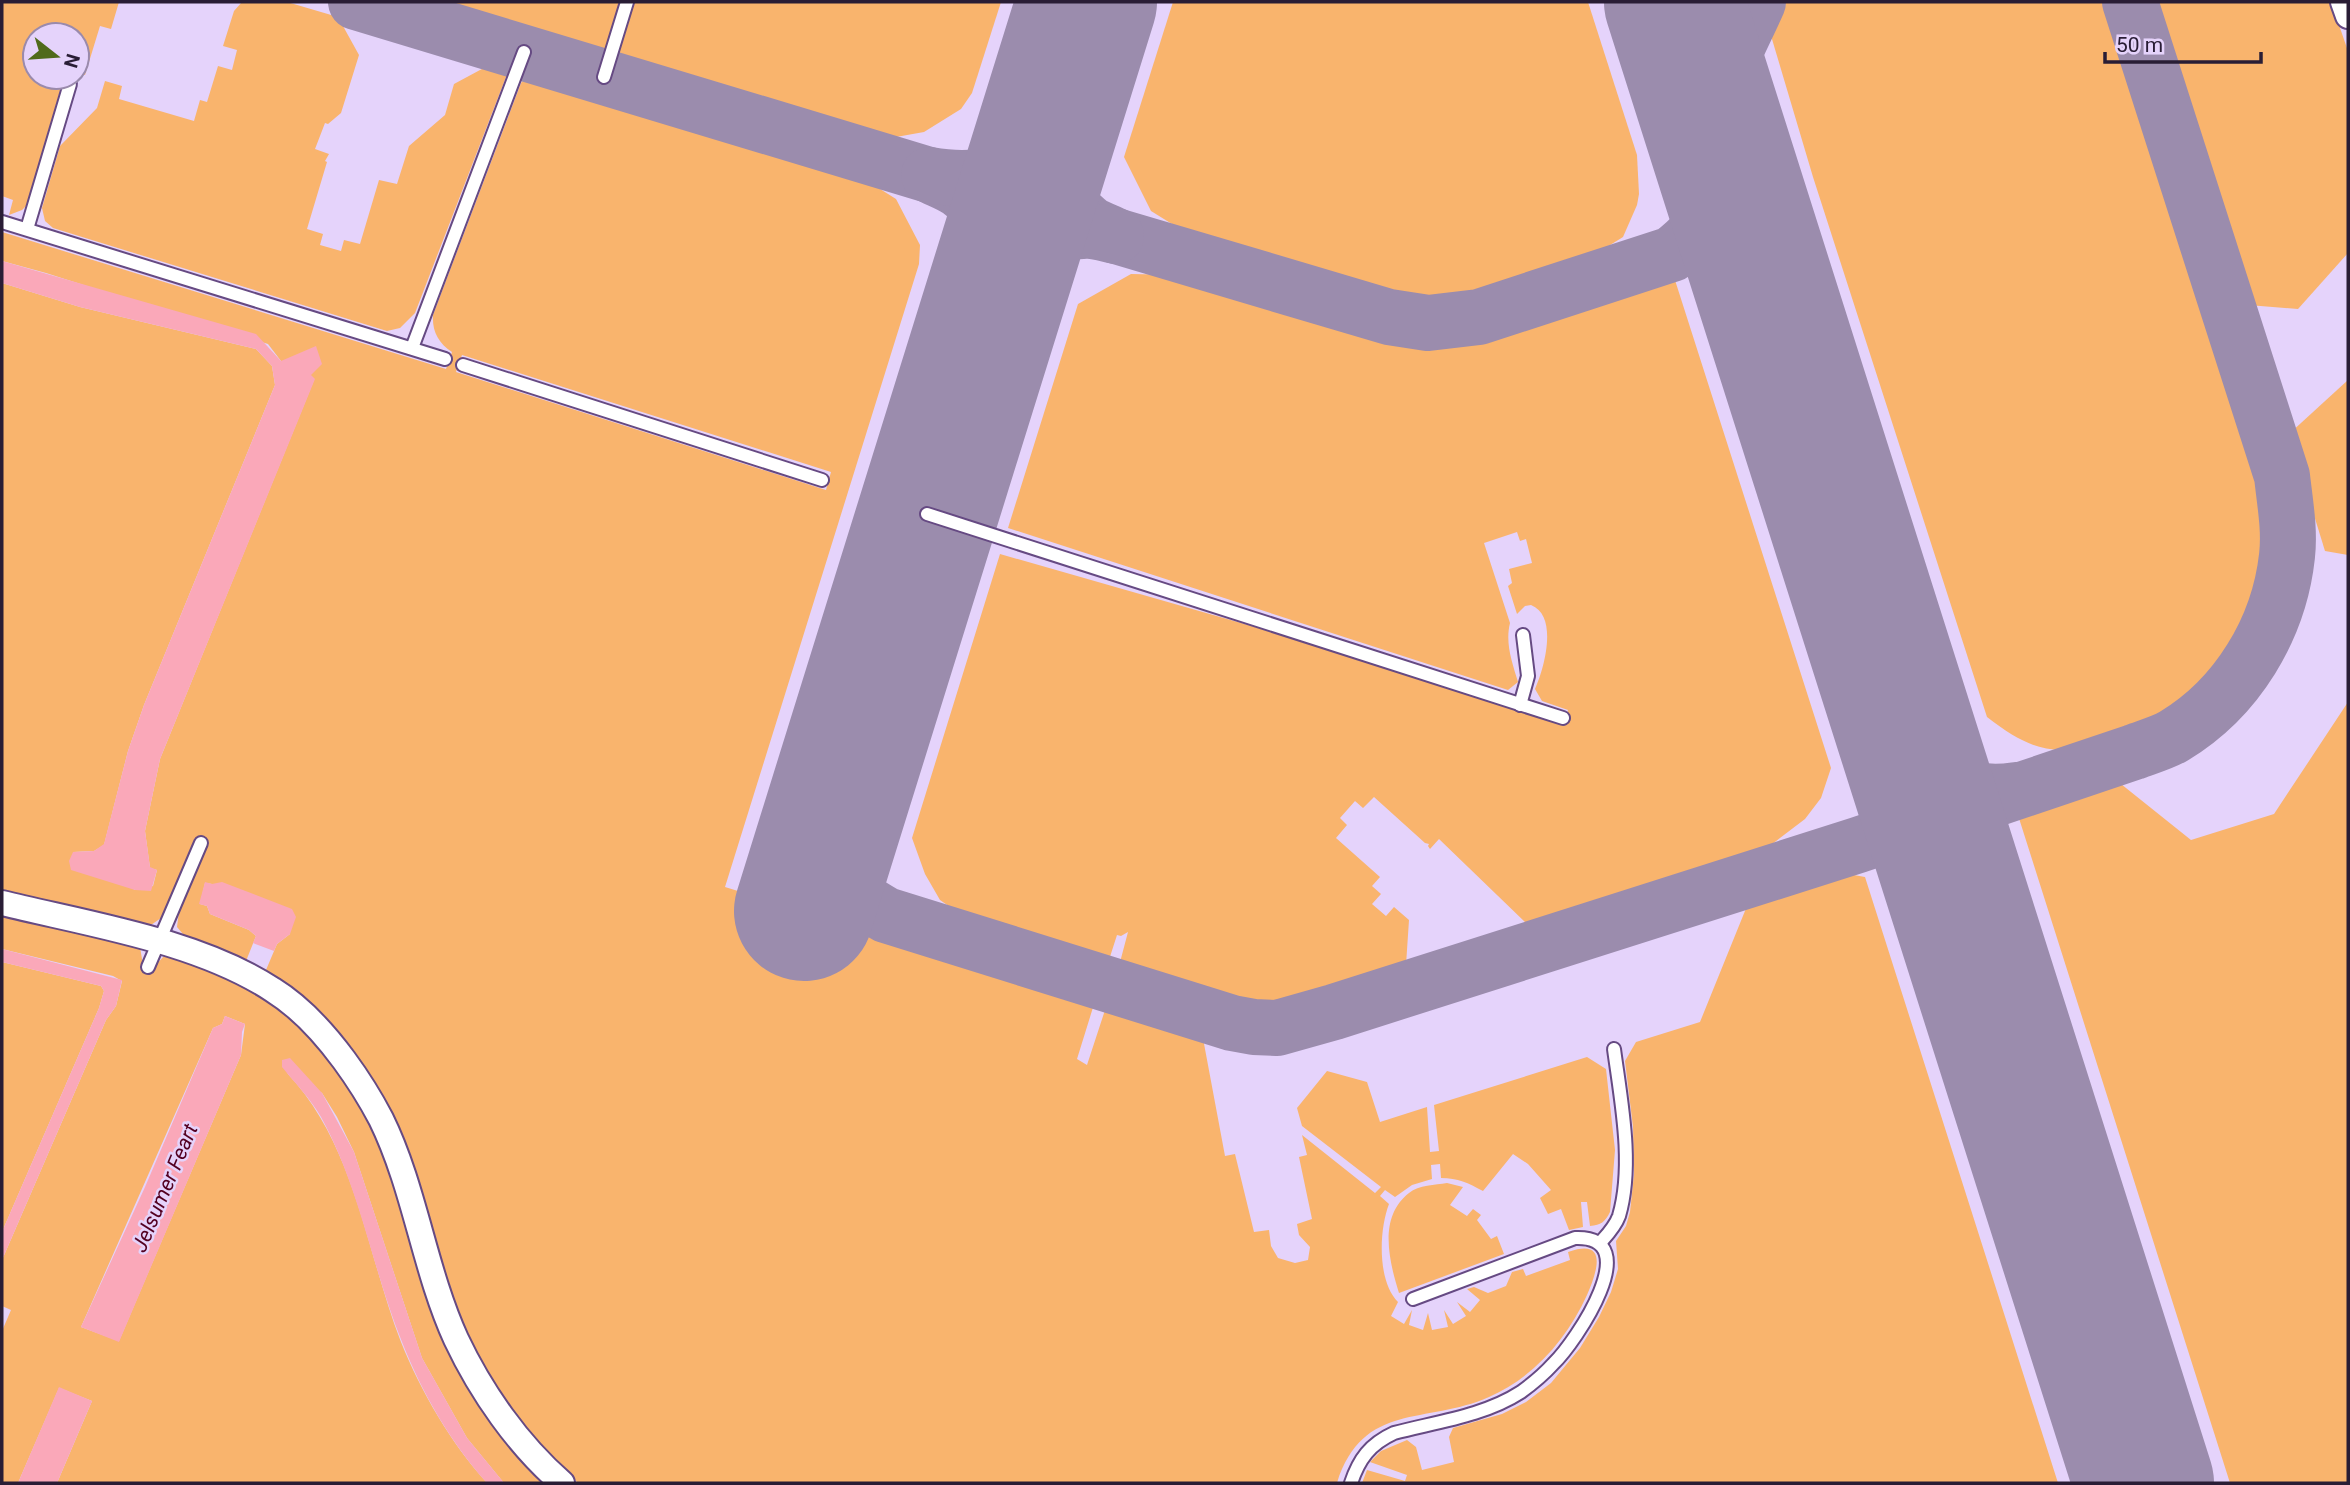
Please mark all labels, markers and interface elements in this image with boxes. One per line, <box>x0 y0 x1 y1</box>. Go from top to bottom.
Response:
north arrow <box>21 21 91 91</box>
scale bar <box>2105 21 2261 65</box>
text: 50 m <box>2116 33 2163 57</box>
text: N <box>59 51 85 71</box>
water label: Jelsumer Feart <box>127 1120 203 1255</box>

